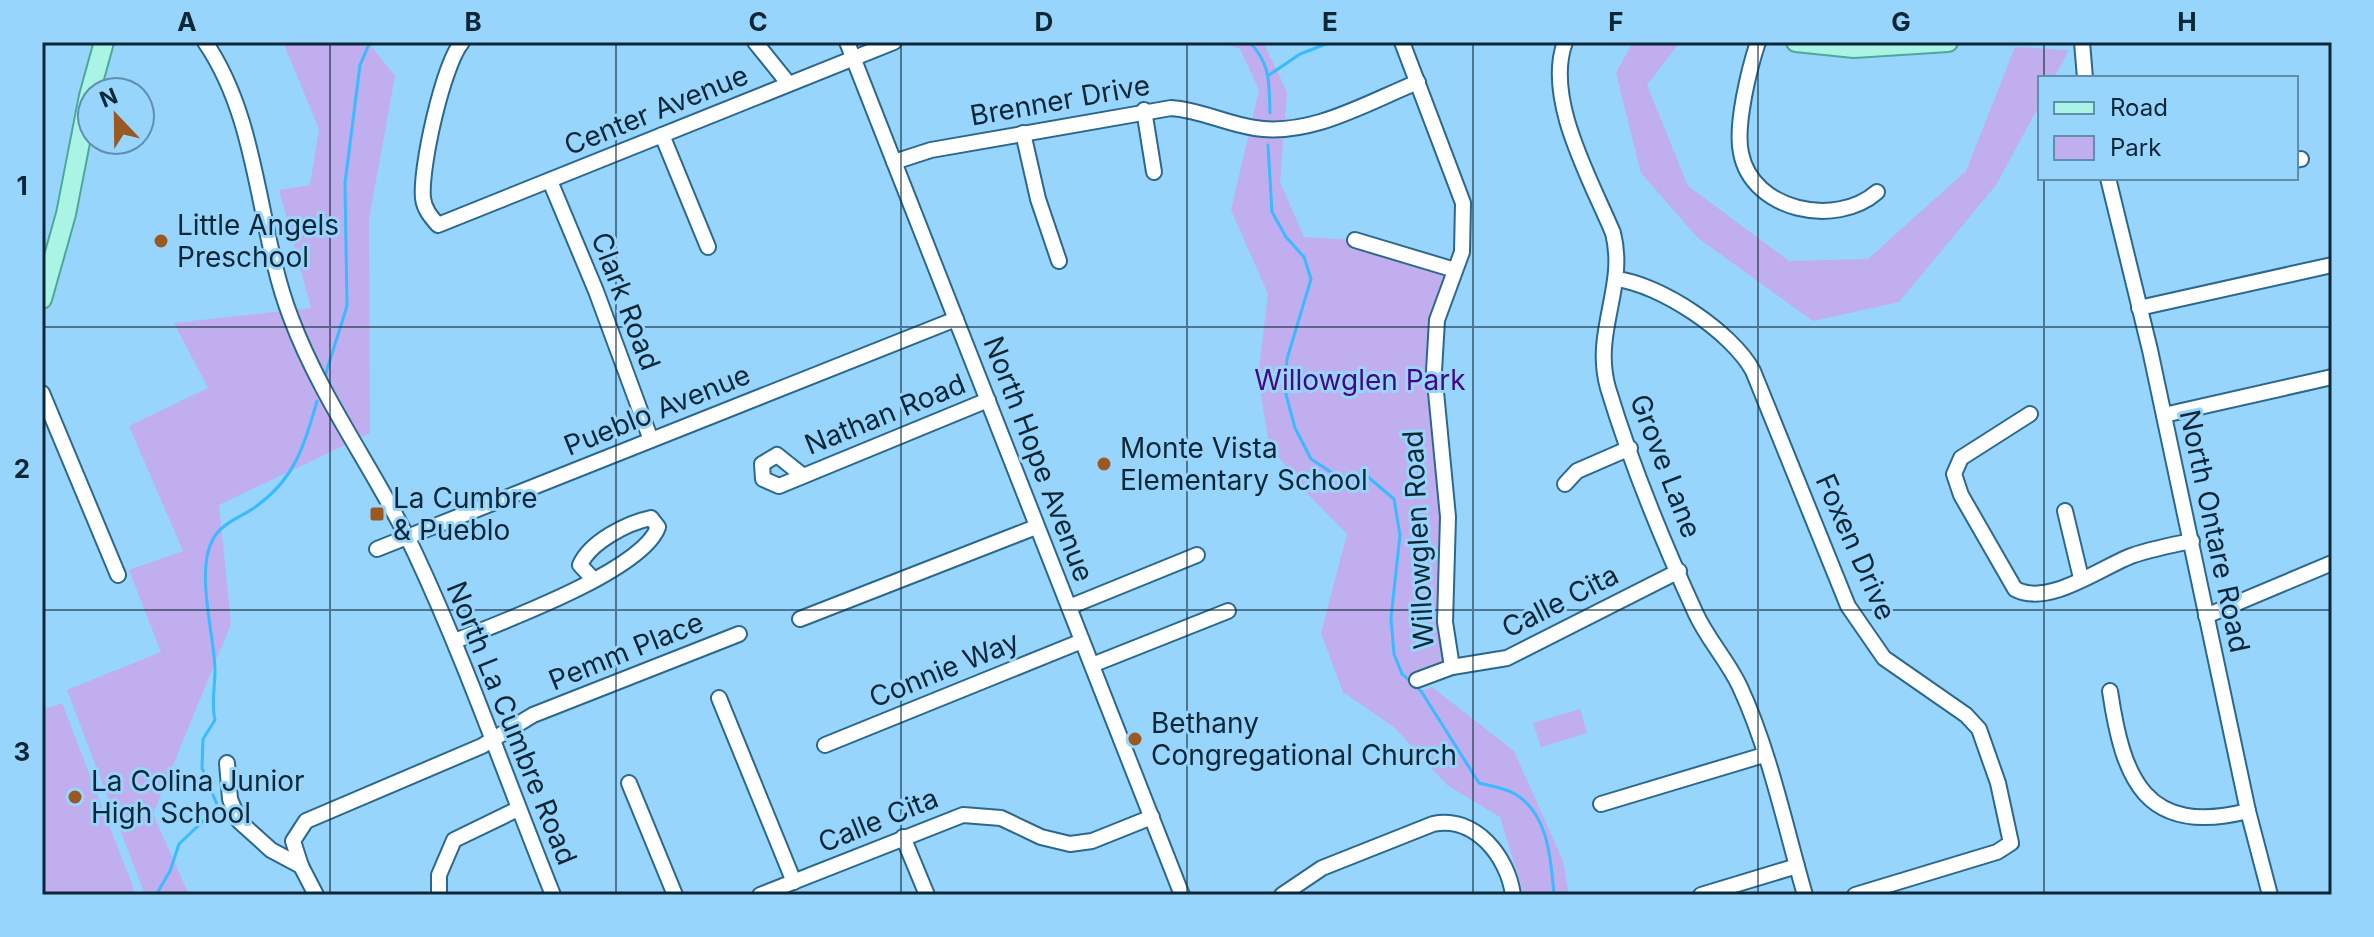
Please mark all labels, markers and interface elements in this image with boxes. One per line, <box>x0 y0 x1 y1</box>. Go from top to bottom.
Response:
text: A <box>177 6 197 37</box>
text: B <box>464 6 482 37</box>
text: C <box>748 6 768 37</box>
text: D <box>1035 6 1053 37</box>
text: E <box>1322 6 1338 37</box>
text: F <box>1608 6 1624 37</box>
text: G <box>1891 6 1911 37</box>
text: H <box>2177 6 2197 37</box>
street label: Center Avenue <box>559 58 753 162</box>
street label: Brenner Drive <box>967 67 1153 133</box>
north arrow <box>76 76 156 156</box>
legend <box>2038 76 2298 180</box>
text: N <box>96 82 121 113</box>
text: Road <box>2110 93 2168 122</box>
text: Park <box>2110 133 2161 162</box>
text: 1 <box>16 170 28 201</box>
place label: Little Angels Preschool <box>177 208 339 274</box>
street label: Clark Road <box>584 227 668 375</box>
marker: Little Angels Preschool <box>152 232 170 250</box>
street label: North Hope Avenue <box>977 332 1101 586</box>
street label: Pueblo Avenue <box>559 357 755 463</box>
park label: Willowglen Park <box>1254 363 1466 397</box>
street label: Nathan Road <box>800 366 970 462</box>
street label: Grove Lane <box>1623 389 1709 543</box>
street label: North Ontare Road <box>2173 407 2257 655</box>
street label: Willowglen Road <box>1395 430 1441 650</box>
place label: Monte Vista Elementary School <box>1120 431 1368 497</box>
text: 2 <box>14 453 30 484</box>
marker: Monte Vista Elementary School <box>1095 455 1113 473</box>
street label: Foxen Drive <box>1809 469 1903 625</box>
place label: La Cumbre & Pueblo <box>393 481 538 547</box>
marker: La Cumbre & Pueblo <box>368 505 386 523</box>
street label: Calle Cita <box>1496 557 1624 645</box>
street label: North La Cumbre Road <box>440 576 584 870</box>
street label: Pemm Place <box>544 605 708 697</box>
street label: Connie Way <box>864 624 1024 714</box>
place label: Bethany Congregational Church <box>1151 706 1457 772</box>
marker: Bethany Congregational Church <box>1126 730 1144 748</box>
text: 3 <box>14 736 30 767</box>
place label: La Colina Junior High School <box>91 764 305 830</box>
street label: Calle Cita <box>813 781 943 859</box>
marker: La Colina Junior High School <box>66 788 84 806</box>

